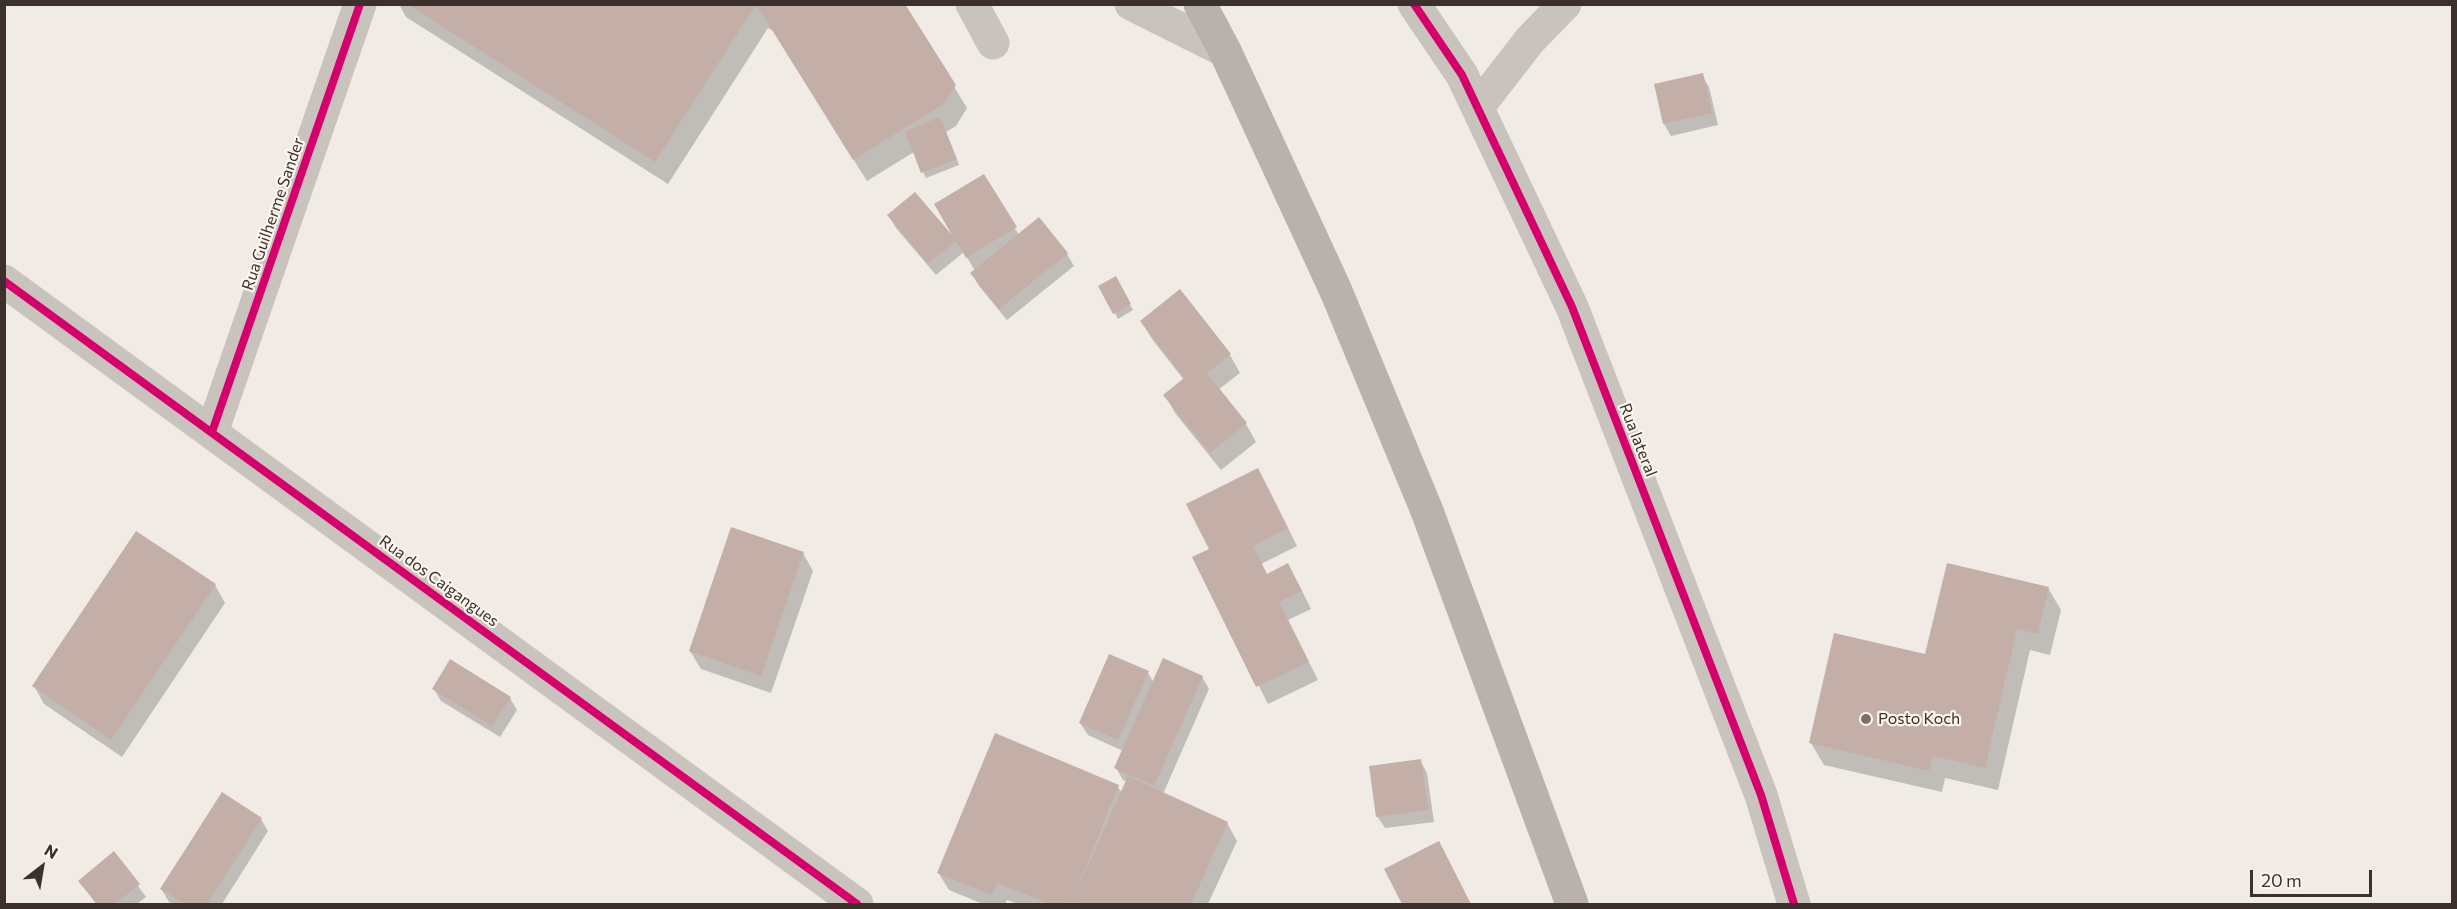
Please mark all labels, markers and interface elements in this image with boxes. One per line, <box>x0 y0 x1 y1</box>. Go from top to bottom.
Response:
street label: Rua Guilherme Sander <box>238 135 308 293</box>
street label: Rua lateral <box>1615 401 1661 479</box>
street label: Rua dos Caigangues <box>376 531 502 631</box>
place label: Posto Koch <box>1878 709 1960 729</box>
marker: Posto Koch <box>1859 712 1873 726</box>
north arrow <box>12 837 72 897</box>
text: N <box>41 840 62 862</box>
scale bar <box>2253 858 2374 896</box>
text: 20 m <box>2261 869 2302 891</box>

